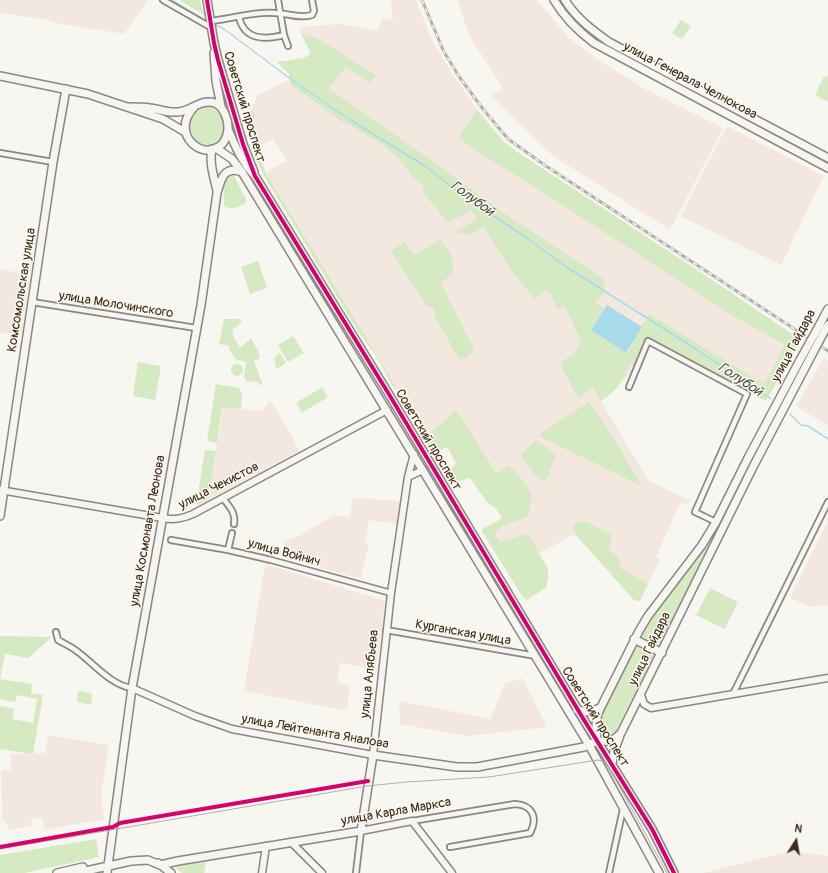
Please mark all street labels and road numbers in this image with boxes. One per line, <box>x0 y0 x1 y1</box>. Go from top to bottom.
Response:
street label: улица Генерала Челнокова <box>620 39 760 123</box>
street label: Советский проспект <box>220 50 268 164</box>
street label: Комсомольская улица <box>4 227 40 353</box>
street label: улица Молочинского <box>58 288 174 322</box>
street label: улица Гайдара <box>768 307 820 385</box>
street label: Советский проспект <box>392 387 464 493</box>
street label: улица Космонавта Леонова <box>127 454 169 608</box>
street label: улица Чекистов <box>176 459 262 513</box>
street label: улица Войнич <box>246 536 322 570</box>
street label: улица Гайдара <box>626 610 674 688</box>
street label: Курганская улица <box>414 617 512 649</box>
street label: улица Алябьева <box>358 629 382 719</box>
street label: Советский проспект <box>558 664 632 770</box>
street label: улица Лейтенанта Яналова <box>240 711 390 753</box>
street label: улица Карла Маркса <box>340 795 452 829</box>

